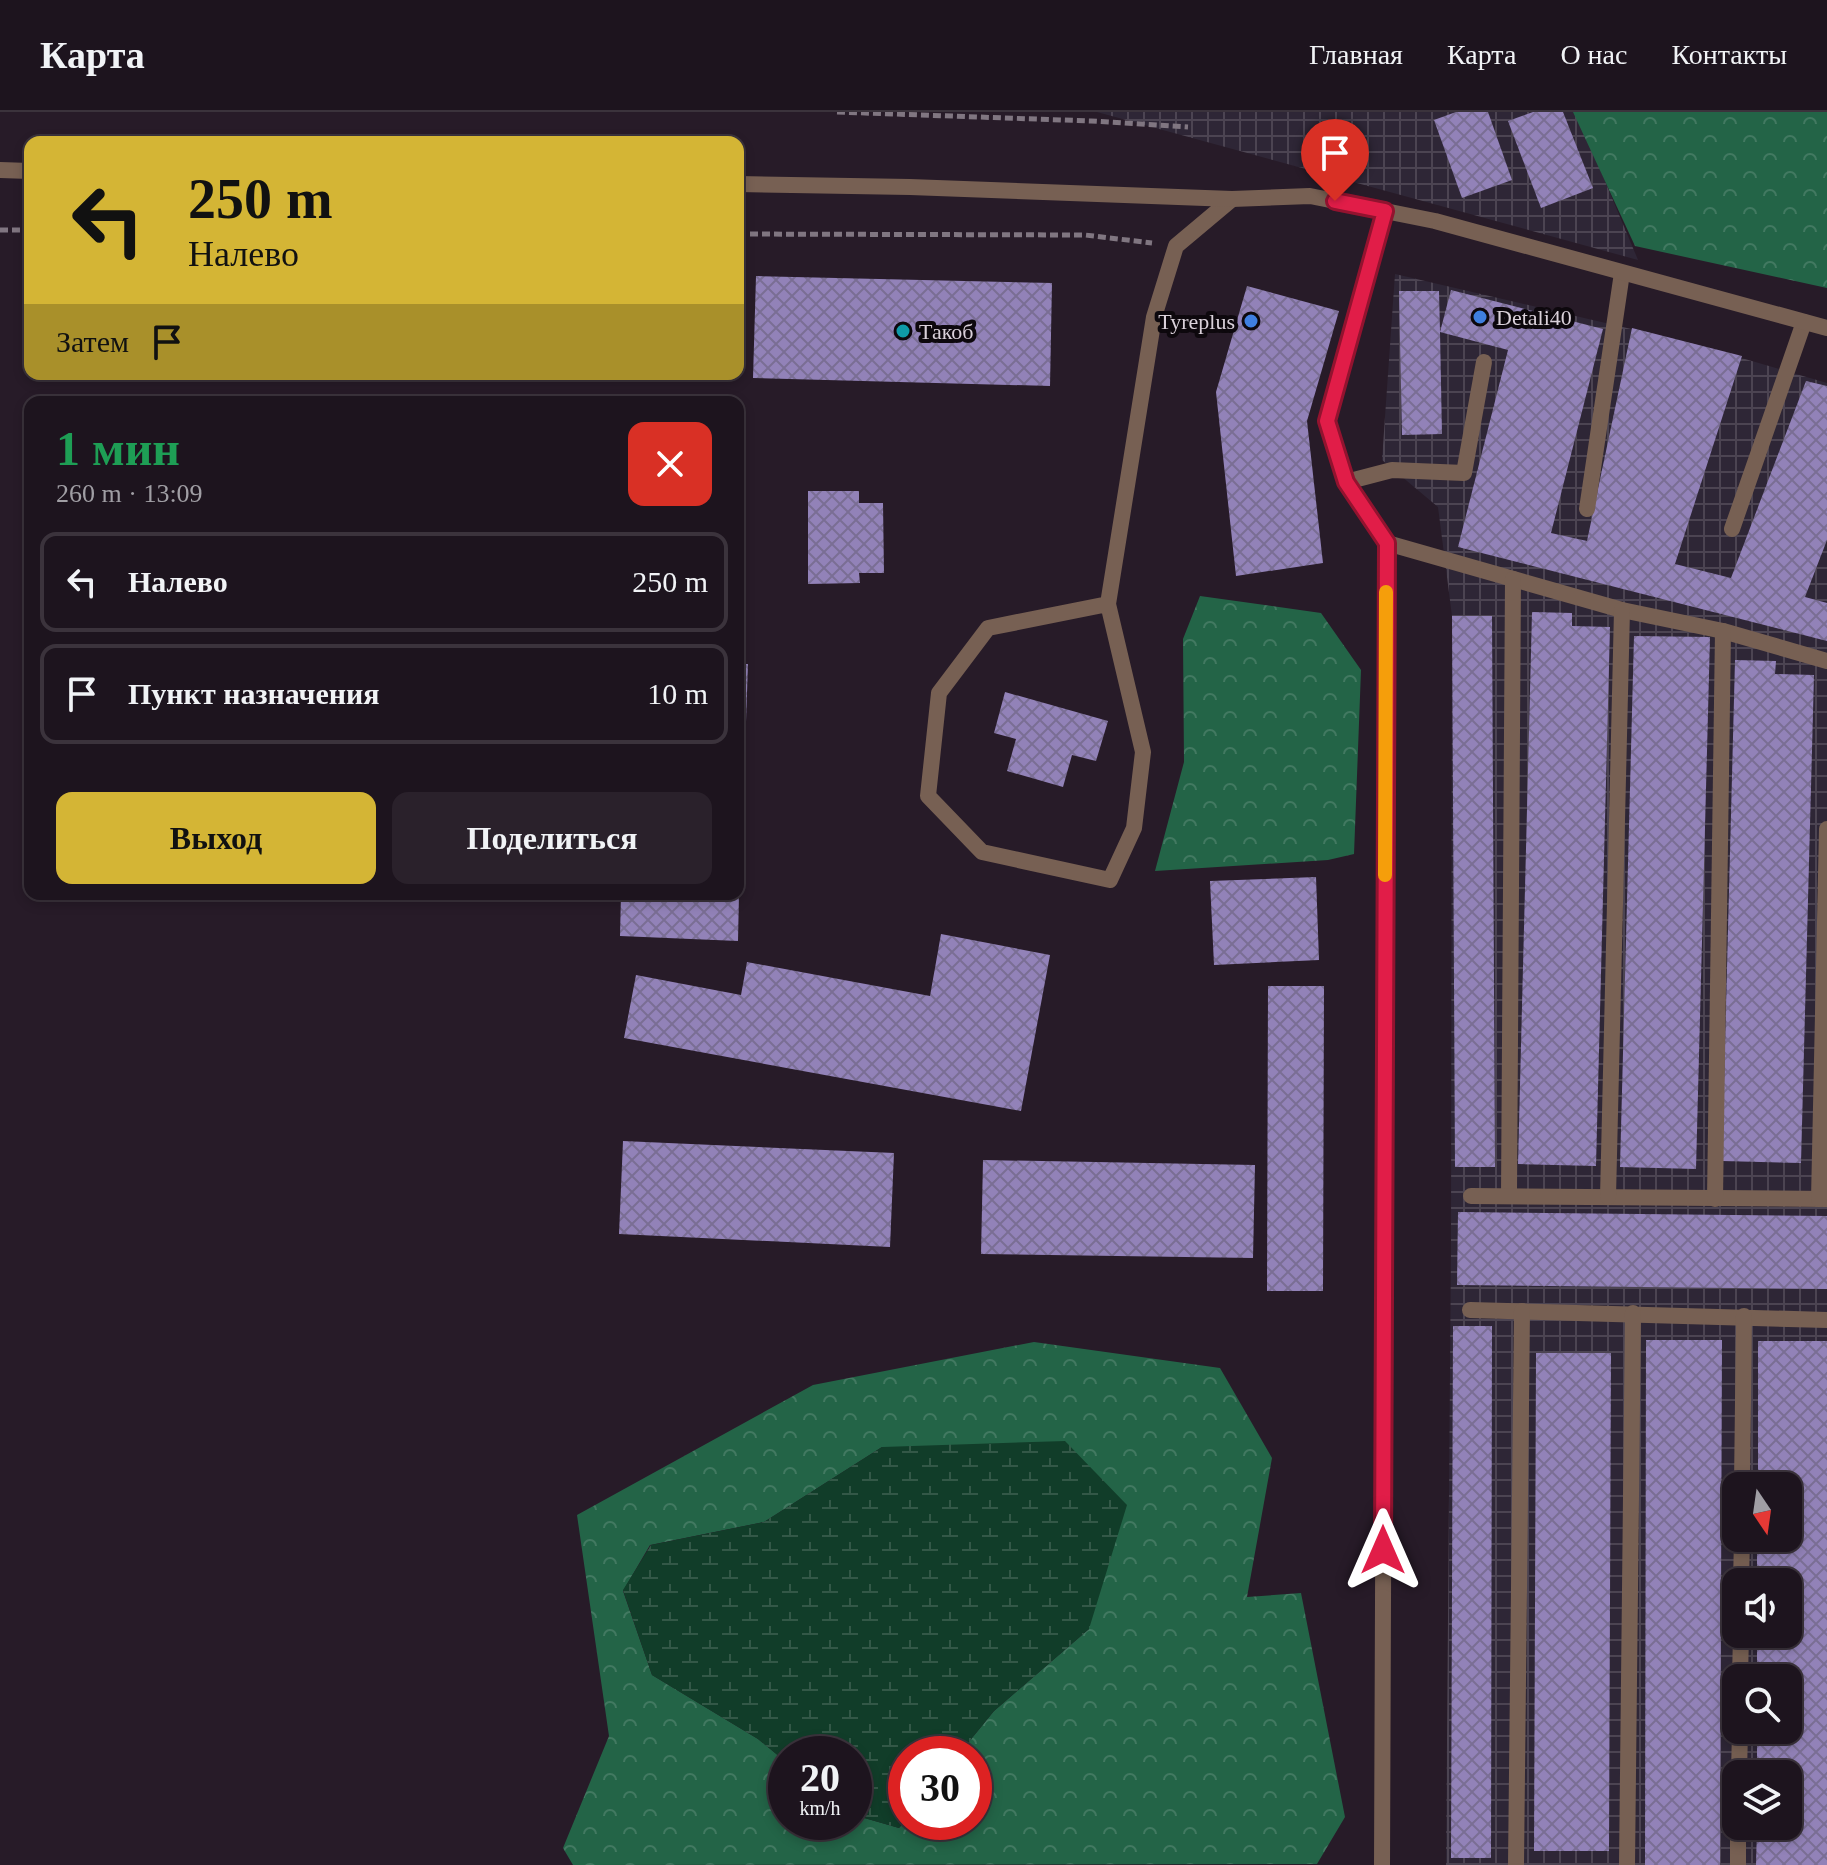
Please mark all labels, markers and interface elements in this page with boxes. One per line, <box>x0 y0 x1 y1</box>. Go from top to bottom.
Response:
text: Карта <box>40 34 145 76</box>
text: Главная <box>1309 39 1403 70</box>
text: Карта <box>1447 39 1516 70</box>
text: О нас <box>1560 39 1627 70</box>
text: Контакты <box>1671 39 1787 70</box>
pin <box>1301 119 1369 201</box>
icon: arrive <box>1313 131 1357 175</box>
icon: left <box>56 168 160 272</box>
text: 250 m <box>188 168 333 230</box>
text: Налево <box>188 234 299 274</box>
place label: Detali40 <box>1496 305 1572 330</box>
marker: Detali40 <box>1471 308 1489 326</box>
place label: Tyreplus <box>1158 309 1235 334</box>
marker: Tyreplus <box>1242 312 1260 330</box>
place label: Такоб <box>919 319 973 344</box>
icon: arrive <box>145 320 189 364</box>
marker: Такоб <box>894 322 912 340</box>
text: Затем <box>56 325 129 358</box>
text: 1 мин <box>56 422 180 475</box>
button: close <box>628 422 712 506</box>
text: 260 m · 13:09 <box>56 479 203 508</box>
icon: left <box>60 560 104 604</box>
text: Налево <box>128 565 228 598</box>
text: 250 m <box>632 565 708 598</box>
icon: arrive <box>60 672 104 716</box>
text: Пункт назначения <box>128 677 380 710</box>
text: 10 m <box>647 677 708 710</box>
button: Выход <box>56 792 376 884</box>
button: Поделиться <box>392 792 712 884</box>
north arrow <box>1722 1472 1802 1552</box>
map controls <box>1722 1472 1802 1840</box>
position arrow <box>1341 1508 1425 1592</box>
button: sound <box>1722 1568 1802 1648</box>
button: search <box>1722 1664 1802 1744</box>
speed limit sign: 30 <box>888 1736 992 1840</box>
text: 20 <box>800 1755 840 1800</box>
button: layers <box>1722 1760 1802 1840</box>
text: km/h <box>799 1797 841 1819</box>

